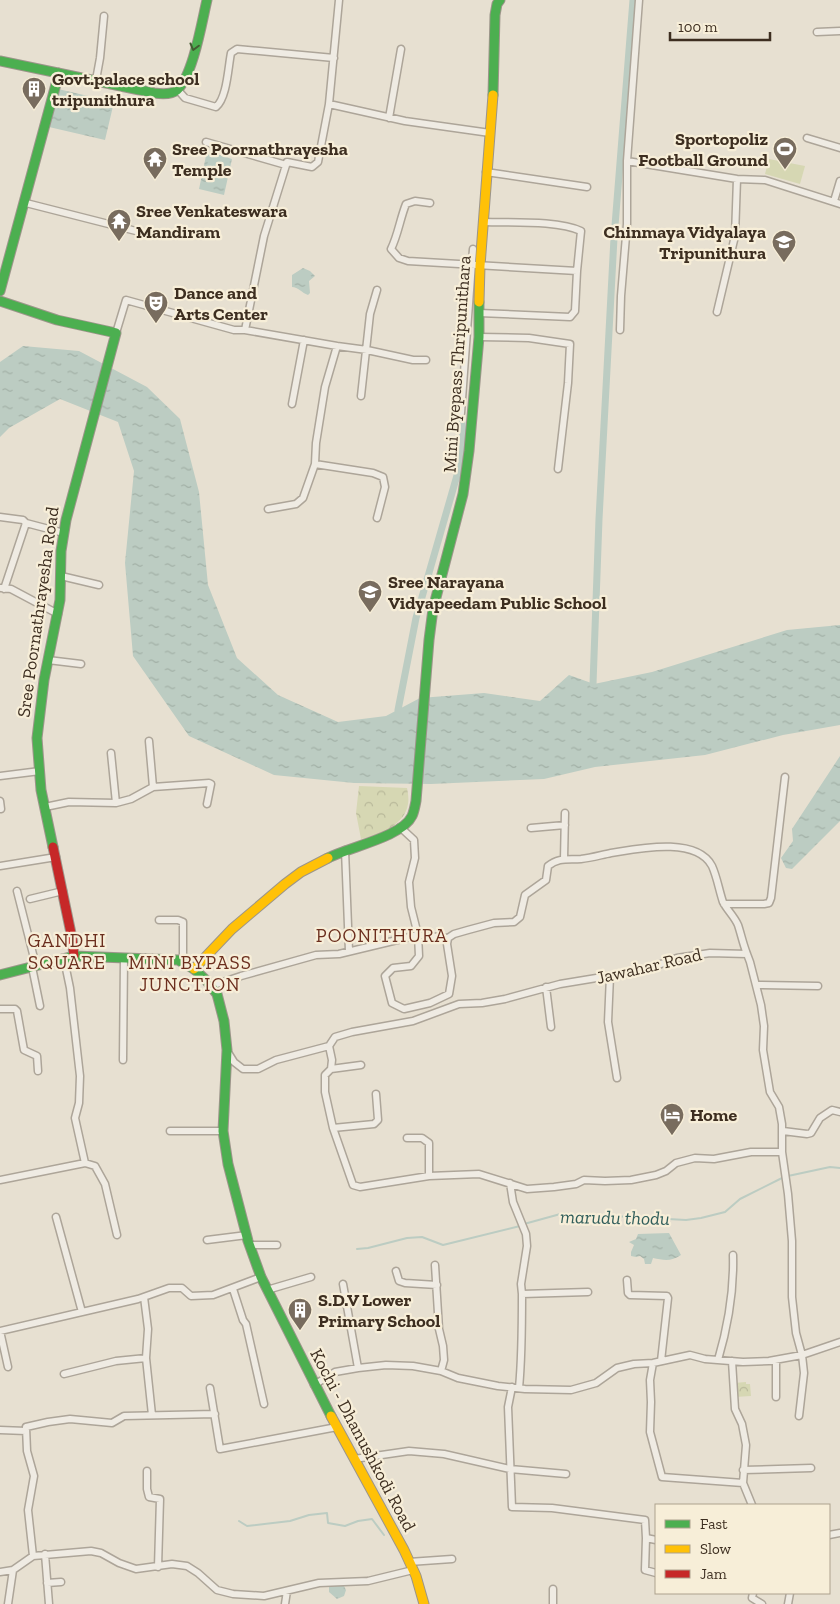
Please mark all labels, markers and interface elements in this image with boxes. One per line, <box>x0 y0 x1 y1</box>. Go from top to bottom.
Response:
scale bar <box>670 10 770 42</box>
text: 100 m <box>678 18 717 36</box>
one-way arrow <box>190 42 200 51</box>
place label: Govt.palace school tripunithura <box>52 68 199 111</box>
building icon: Govt.palace school tripunithura <box>21 76 47 110</box>
place label: Sportopoliz Football Ground <box>638 128 769 171</box>
sports icon: Sportopoliz Football Ground <box>772 136 798 170</box>
place label: Sree Poornathrayesha Temple <box>172 138 348 181</box>
temple icon: Sree Poornathrayesha Temple <box>142 146 168 180</box>
place label: Sree Venkateswara Mandiram <box>136 200 287 243</box>
temple icon: Sree Venkateswara Mandiram <box>106 208 132 242</box>
place label: Chinmaya Vidyalaya Tripunithura <box>603 221 766 264</box>
school or university icon: Chinmaya Vidyalaya Tripunithura <box>771 229 797 263</box>
street label: Mini Byepass Thripunithara <box>438 254 476 473</box>
place label: Dance and Arts Center <box>174 282 268 325</box>
theatre icon: Dance and Arts Center <box>143 290 169 324</box>
street label: Sree Poornathrayesha Road <box>12 505 64 719</box>
place label: Sree Narayana Vidyapeedam Public School <box>388 571 607 614</box>
school or university icon: Sree Narayana Vidyapeedam Public School <box>357 579 383 613</box>
district label: POONITHURA <box>316 924 448 947</box>
district label: GANDHI SQUARE <box>28 929 106 974</box>
street label: Jawahar Road <box>594 943 704 989</box>
district label: MINI BYPASS JUNCTION <box>128 951 252 996</box>
hotel icon: Home <box>659 1102 685 1136</box>
place label: Home <box>690 1104 738 1126</box>
water label: marudu thodu <box>560 1205 670 1230</box>
place label: S.D.V Lower Primary School <box>318 1289 440 1332</box>
building icon: S.D.V Lower Primary School <box>287 1297 313 1331</box>
street label: Kochi - Dhanushkodi Road <box>305 1345 421 1535</box>
legend <box>655 1504 830 1594</box>
text: Fast <box>700 1515 728 1533</box>
text: Slow <box>700 1540 732 1558</box>
text: Jam <box>700 1565 727 1583</box>

